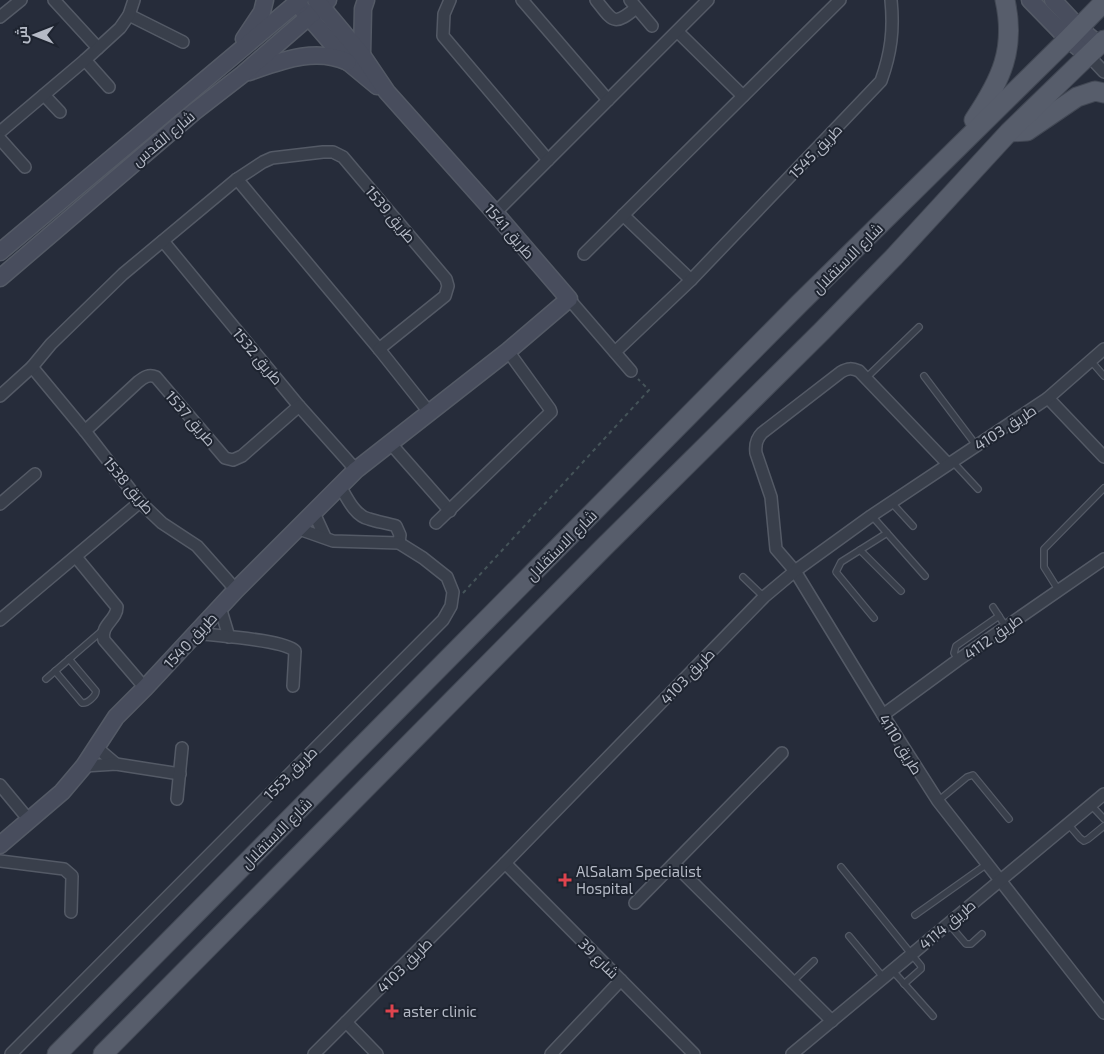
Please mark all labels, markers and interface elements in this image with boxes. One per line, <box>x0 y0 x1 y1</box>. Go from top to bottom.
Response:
north arrow <box>10 10 60 60</box>
text: ش <box>13 26 31 44</box>
street label: شارع القدس <box>128 107 200 172</box>
street label: طريق 1545 <box>785 120 847 183</box>
street label: طريق 1539 <box>361 182 420 247</box>
street label: طريق 1541 <box>480 200 539 263</box>
street label: شارع الاستقلال <box>808 219 888 299</box>
street label: طريق 1532 <box>228 324 287 389</box>
street label: طريق 1537 <box>161 387 220 451</box>
street label: طريق 4103 <box>971 400 1040 455</box>
street label: طريق 1538 <box>98 453 158 519</box>
street label: شارع الاستقلال <box>522 506 602 586</box>
street label: طريق 1540 <box>160 608 222 673</box>
street label: طريق 4112 <box>960 609 1027 664</box>
street label: طريق 4103 <box>656 644 719 709</box>
street label: طريق 4110 <box>874 710 927 779</box>
street label: طريق 1553 <box>260 743 322 805</box>
street label: شارع الاستقلال <box>237 794 317 874</box>
place label: AlSalam Specialist Hospital <box>576 862 702 897</box>
marker: AlSalam Specialist Hospital <box>558 873 572 887</box>
street label: طريق 4114 <box>915 895 980 954</box>
street label: طريق 4103 <box>373 934 437 998</box>
street label: شارع 39 <box>573 934 623 984</box>
place label: aster clinic <box>403 1002 477 1020</box>
marker: aster clinic <box>385 1004 399 1018</box>

